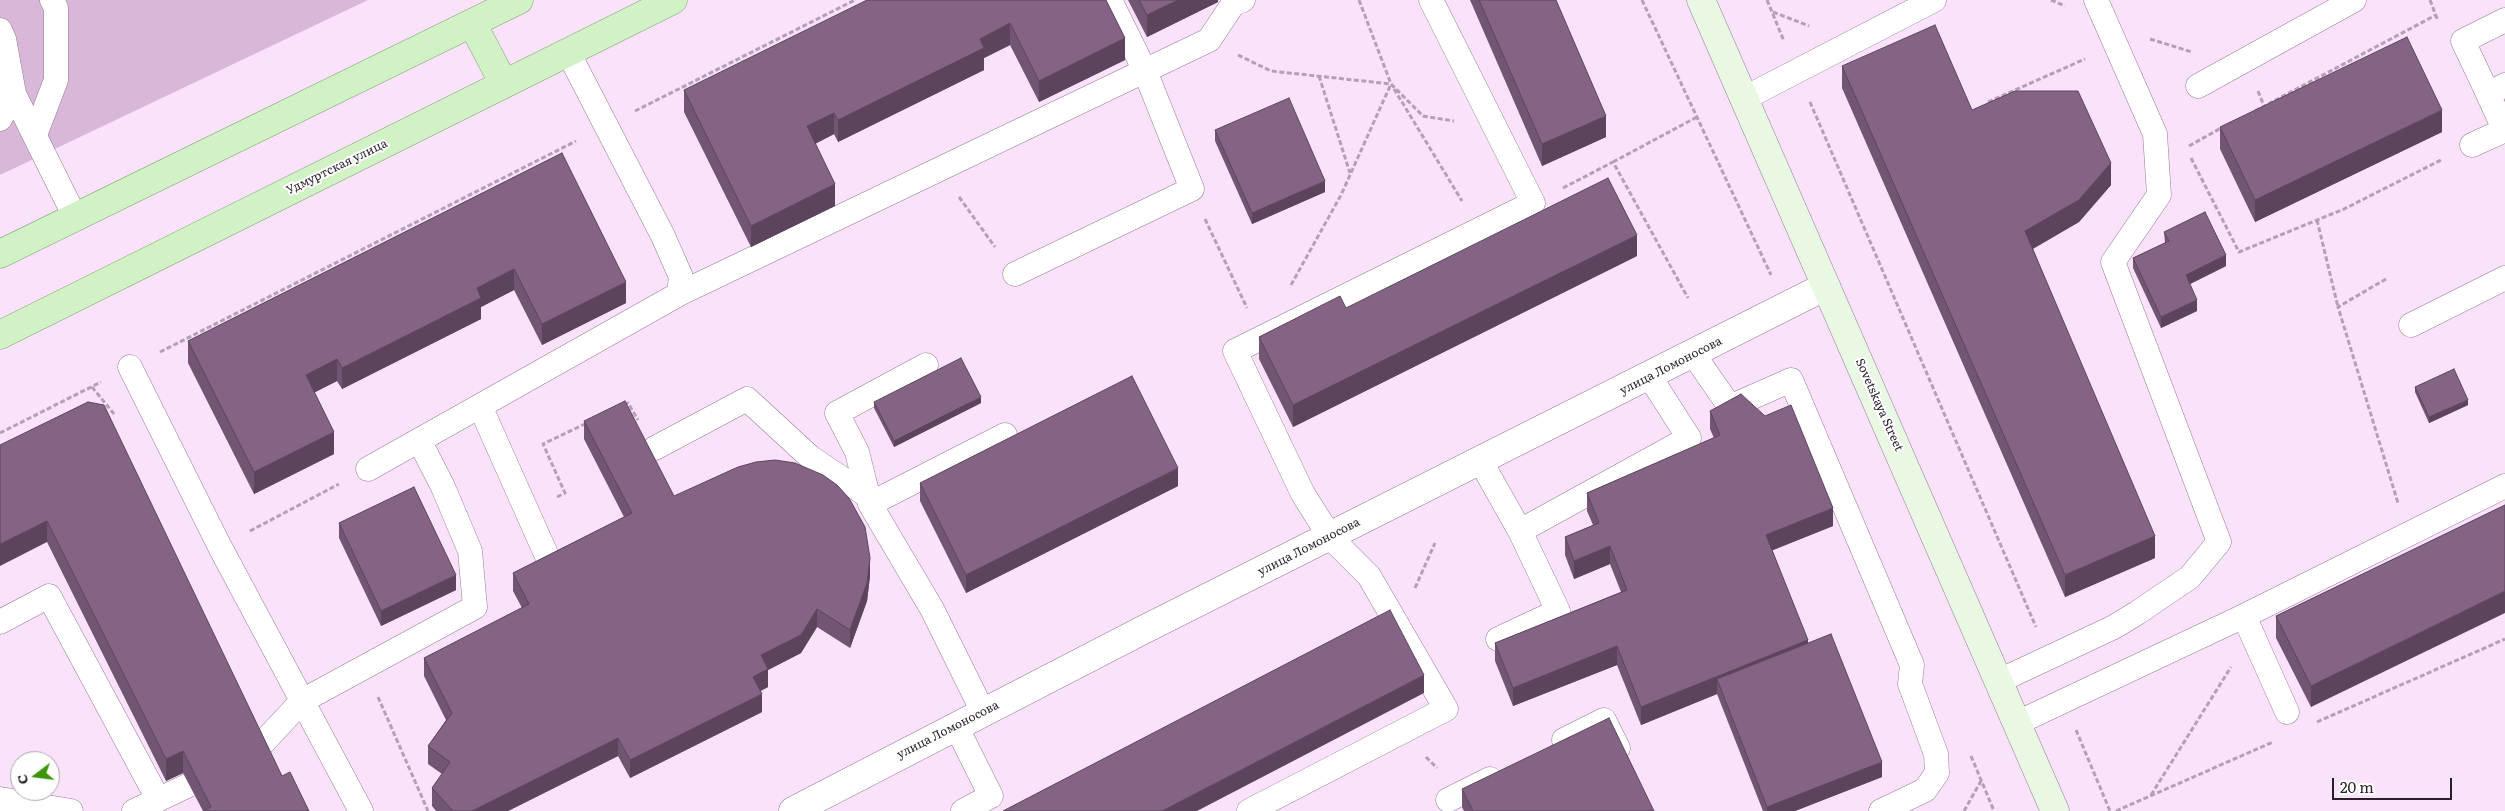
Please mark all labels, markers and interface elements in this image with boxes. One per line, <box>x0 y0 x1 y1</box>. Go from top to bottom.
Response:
street label: Удмуртская улица <box>284 136 390 198</box>
street label: улица Ломоносова <box>1617 334 1725 398</box>
street label: Sovetskaya Street <box>1852 356 1906 454</box>
street label: улица Ломоносова <box>1255 515 1363 579</box>
street label: улица Ломоносова <box>894 698 1002 762</box>
north arrow <box>10 751 60 801</box>
scale bar <box>2335 768 2455 800</box>
text: С <box>11 772 32 787</box>
text: 20 m <box>2340 775 2374 798</box>

